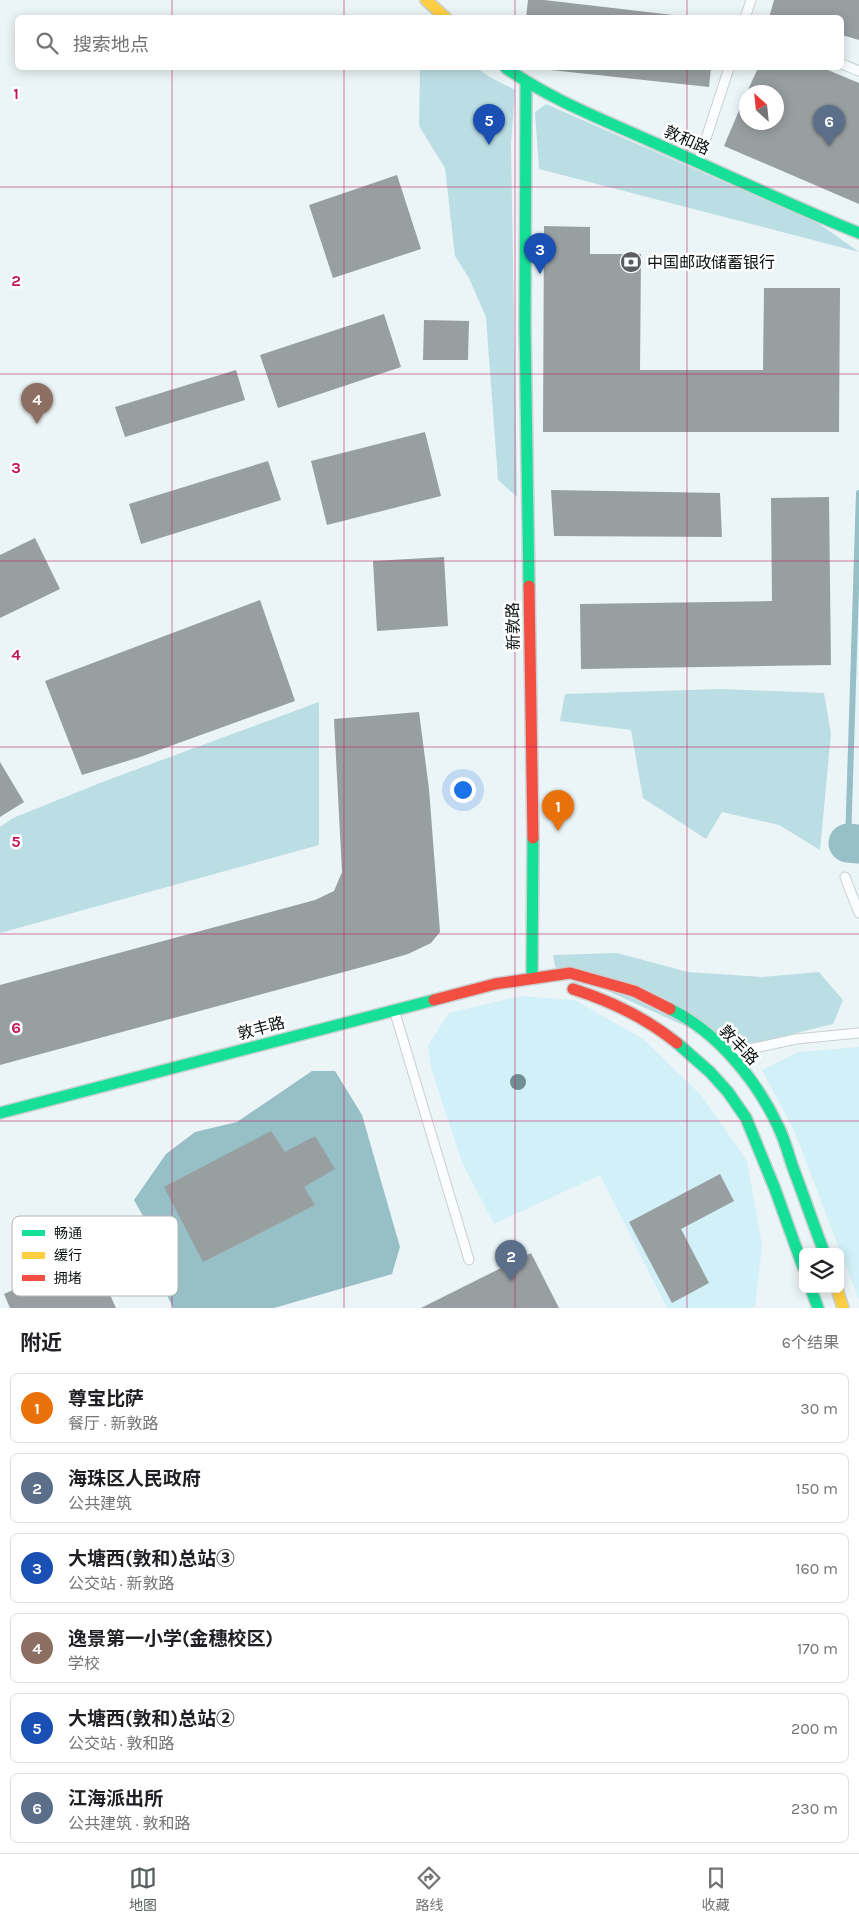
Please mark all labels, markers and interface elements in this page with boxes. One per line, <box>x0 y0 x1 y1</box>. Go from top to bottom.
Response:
search box <box>15 15 844 70</box>
icon: search <box>33 29 61 57</box>
text: 搜索地点 <box>73 34 149 56</box>
text: 1 <box>13 84 19 103</box>
north arrow <box>739 85 784 130</box>
pin: 5 <box>473 104 505 145</box>
pin: 6 <box>813 105 845 146</box>
street label: 敦和路 <box>661 122 713 158</box>
pin: 3 <box>524 233 556 274</box>
bank icon: 中国邮政储蓄银行 <box>619 250 643 274</box>
place label: 中国邮政储蓄银行 <box>647 253 775 272</box>
text: 2 <box>11 271 21 290</box>
pin: 4 <box>21 383 53 424</box>
text: 3 <box>11 458 21 477</box>
street label: 新敦路 <box>503 602 523 650</box>
text: 4 <box>11 645 21 664</box>
your location <box>450 777 476 803</box>
pin: 1 <box>542 790 574 831</box>
text: 5 <box>11 832 21 851</box>
street label: 敦丰路 <box>235 1013 287 1043</box>
text: 6 <box>11 1018 21 1037</box>
street label: 敦丰路 <box>715 1021 763 1069</box>
legend <box>12 1216 178 1296</box>
text: 畅通 <box>54 1225 82 1242</box>
pin: 2 <box>495 1240 527 1281</box>
text: 缓行 <box>54 1247 82 1264</box>
map controls <box>799 1248 844 1293</box>
button: layers <box>799 1248 844 1293</box>
text: 拥堵 <box>54 1270 82 1287</box>
text: 附近 <box>20 1331 62 1355</box>
text: 6个结果 <box>782 1333 839 1352</box>
text: 尊宝比萨 <box>68 1388 144 1410</box>
text: 1 <box>34 1399 40 1418</box>
text: 30 m <box>800 1399 838 1418</box>
text: 餐厅 · 新敦路 <box>68 1414 158 1433</box>
text: 海珠区人民政府 <box>68 1468 201 1490</box>
text: 2 <box>32 1479 42 1498</box>
text: 150 m <box>795 1479 838 1498</box>
text: 公共建筑 <box>68 1494 132 1513</box>
text: 大塘西(敦和)总站③ <box>68 1548 235 1570</box>
text: 3 <box>32 1559 42 1578</box>
text: 160 m <box>795 1559 838 1578</box>
text: 公交站 · 新敦路 <box>68 1574 174 1593</box>
text: 逸景第一小学(金穗校区) <box>68 1628 273 1650</box>
text: 4 <box>32 1639 42 1658</box>
text: 170 m <box>797 1639 838 1658</box>
text: 学校 <box>68 1654 100 1673</box>
text: 大塘西(敦和)总站② <box>68 1708 235 1730</box>
text: 5 <box>32 1719 42 1738</box>
text: 200 m <box>791 1719 838 1738</box>
text: 公交站 · 敦和路 <box>68 1734 174 1753</box>
text: 江海派出所 <box>68 1788 163 1810</box>
text: 6 <box>32 1799 42 1818</box>
text: 230 m <box>791 1799 838 1818</box>
text: 公共建筑 · 敦和路 <box>68 1814 190 1833</box>
tab: 地图 <box>129 1864 157 1914</box>
tab: 路线 <box>415 1864 443 1914</box>
tab: 收藏 <box>702 1864 730 1914</box>

